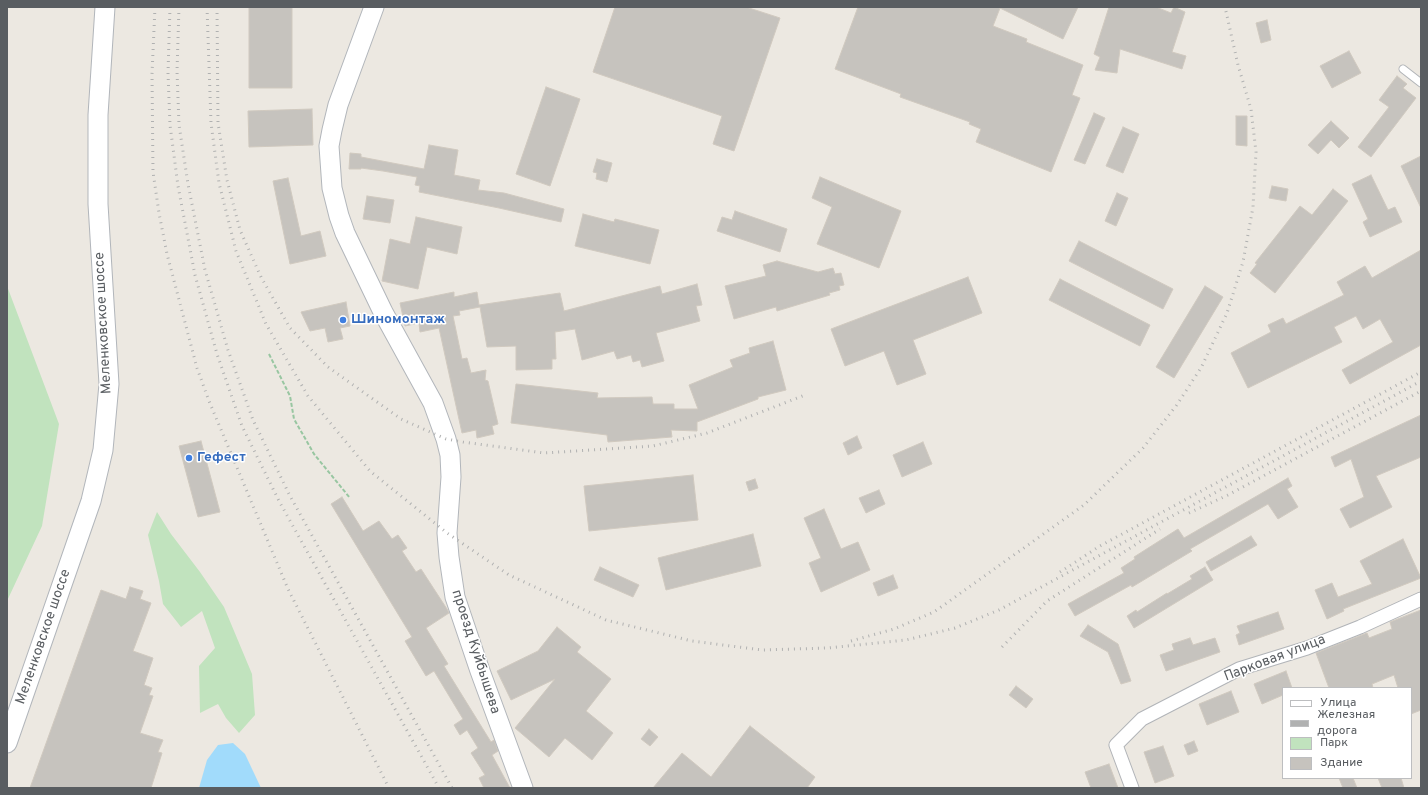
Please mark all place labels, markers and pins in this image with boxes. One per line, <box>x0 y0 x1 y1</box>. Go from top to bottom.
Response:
place label: Шиномонтаж <box>351 312 445 328</box>
marker: Шиномонтаж <box>338 315 348 325</box>
place label: Гефест <box>197 450 246 466</box>
marker: Гефест <box>184 453 194 463</box>

